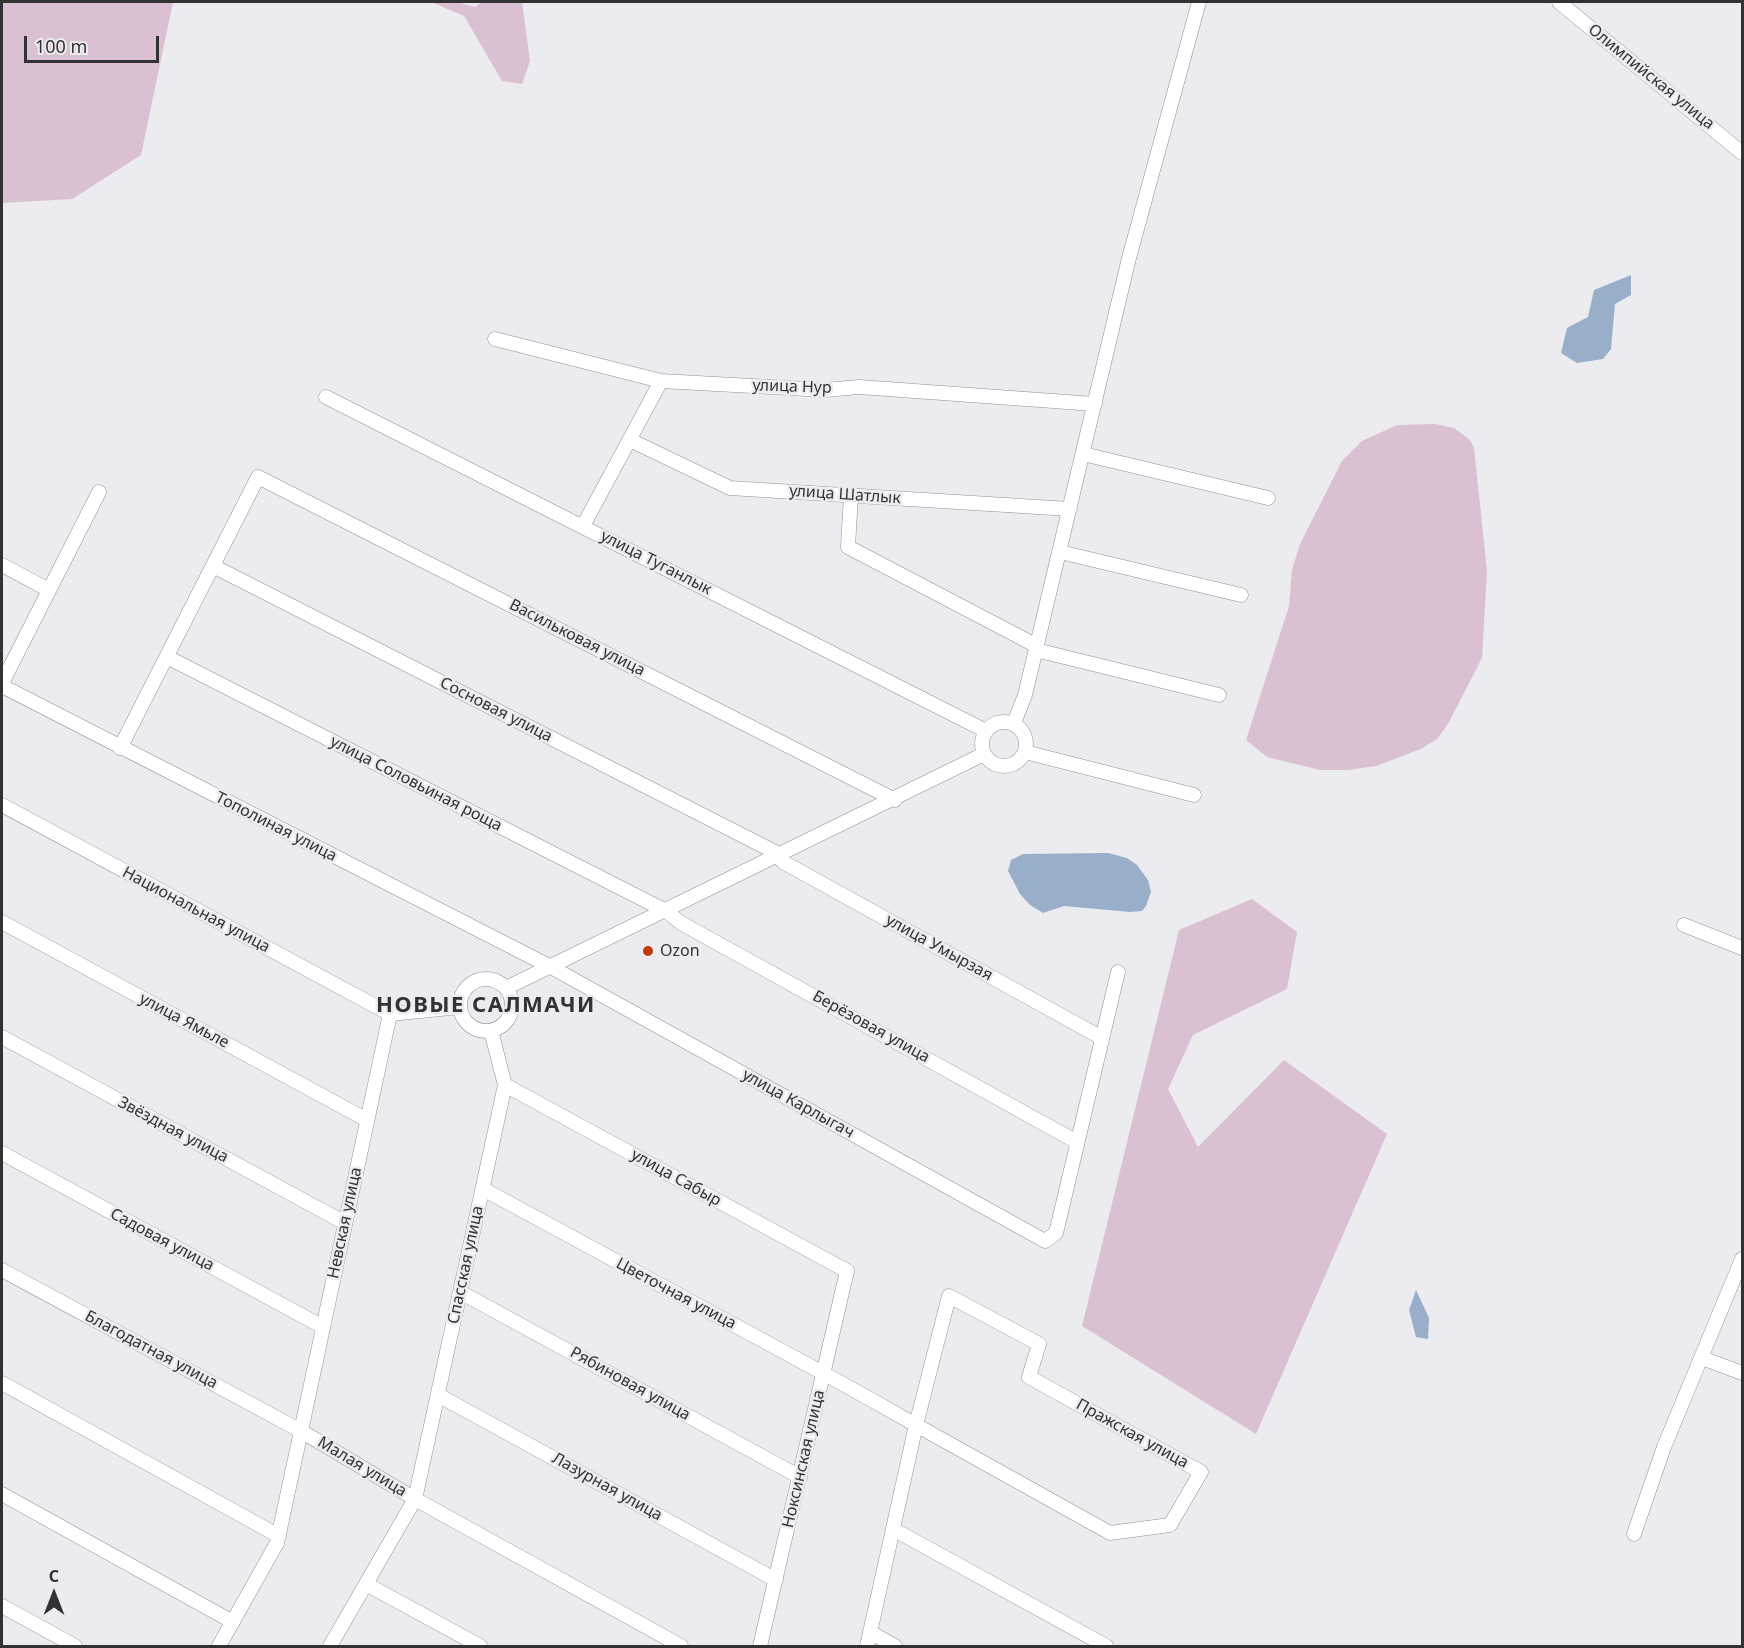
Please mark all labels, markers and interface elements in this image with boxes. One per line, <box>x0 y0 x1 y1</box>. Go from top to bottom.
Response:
street label: Олимпийская улица <box>1584 20 1718 134</box>
scale bar <box>27 24 162 62</box>
text: 100 m <box>35 34 87 58</box>
street label: улица Нур <box>752 376 832 398</box>
street label: улица Шатлык <box>789 482 901 508</box>
street label: улица Туганлык <box>597 527 715 599</box>
street label: Васильковая улица <box>506 595 648 681</box>
street label: Сосновая улица <box>437 673 555 747</box>
street label: улица Соловьиная роща <box>327 732 505 836</box>
street label: Тополиная улица <box>212 788 340 866</box>
street label: Национальная улица <box>119 863 273 957</box>
street label: улица Умырзая <box>882 911 996 985</box>
place label: Ozon <box>660 941 700 961</box>
marker: Ozon <box>641 944 655 958</box>
street label: Берёзовая улица <box>809 987 933 1067</box>
street label: улица Ямьле <box>136 989 232 1053</box>
district label: НОВЫЕ САЛМАЧИ <box>376 993 596 1019</box>
street label: улица Карлыгач <box>739 1065 857 1143</box>
street label: Звёздная улица <box>115 1093 231 1167</box>
street label: улица Сабыр <box>628 1145 724 1211</box>
street label: Невская улица <box>324 1166 366 1280</box>
street label: Спасская улица <box>444 1204 488 1326</box>
street label: Садовая улица <box>107 1205 217 1275</box>
street label: Цветочная улица <box>613 1254 739 1334</box>
street label: Благодатная улица <box>81 1307 221 1393</box>
street label: Рябиновая улица <box>567 1343 693 1425</box>
street label: Ноксинская улица <box>779 1388 829 1530</box>
street label: Пражская улица <box>1072 1395 1192 1473</box>
street label: Малая улица <box>314 1433 410 1501</box>
street label: Лазурная улица <box>549 1449 665 1525</box>
north arrow <box>24 1564 84 1624</box>
text: С <box>49 1565 59 1587</box>

